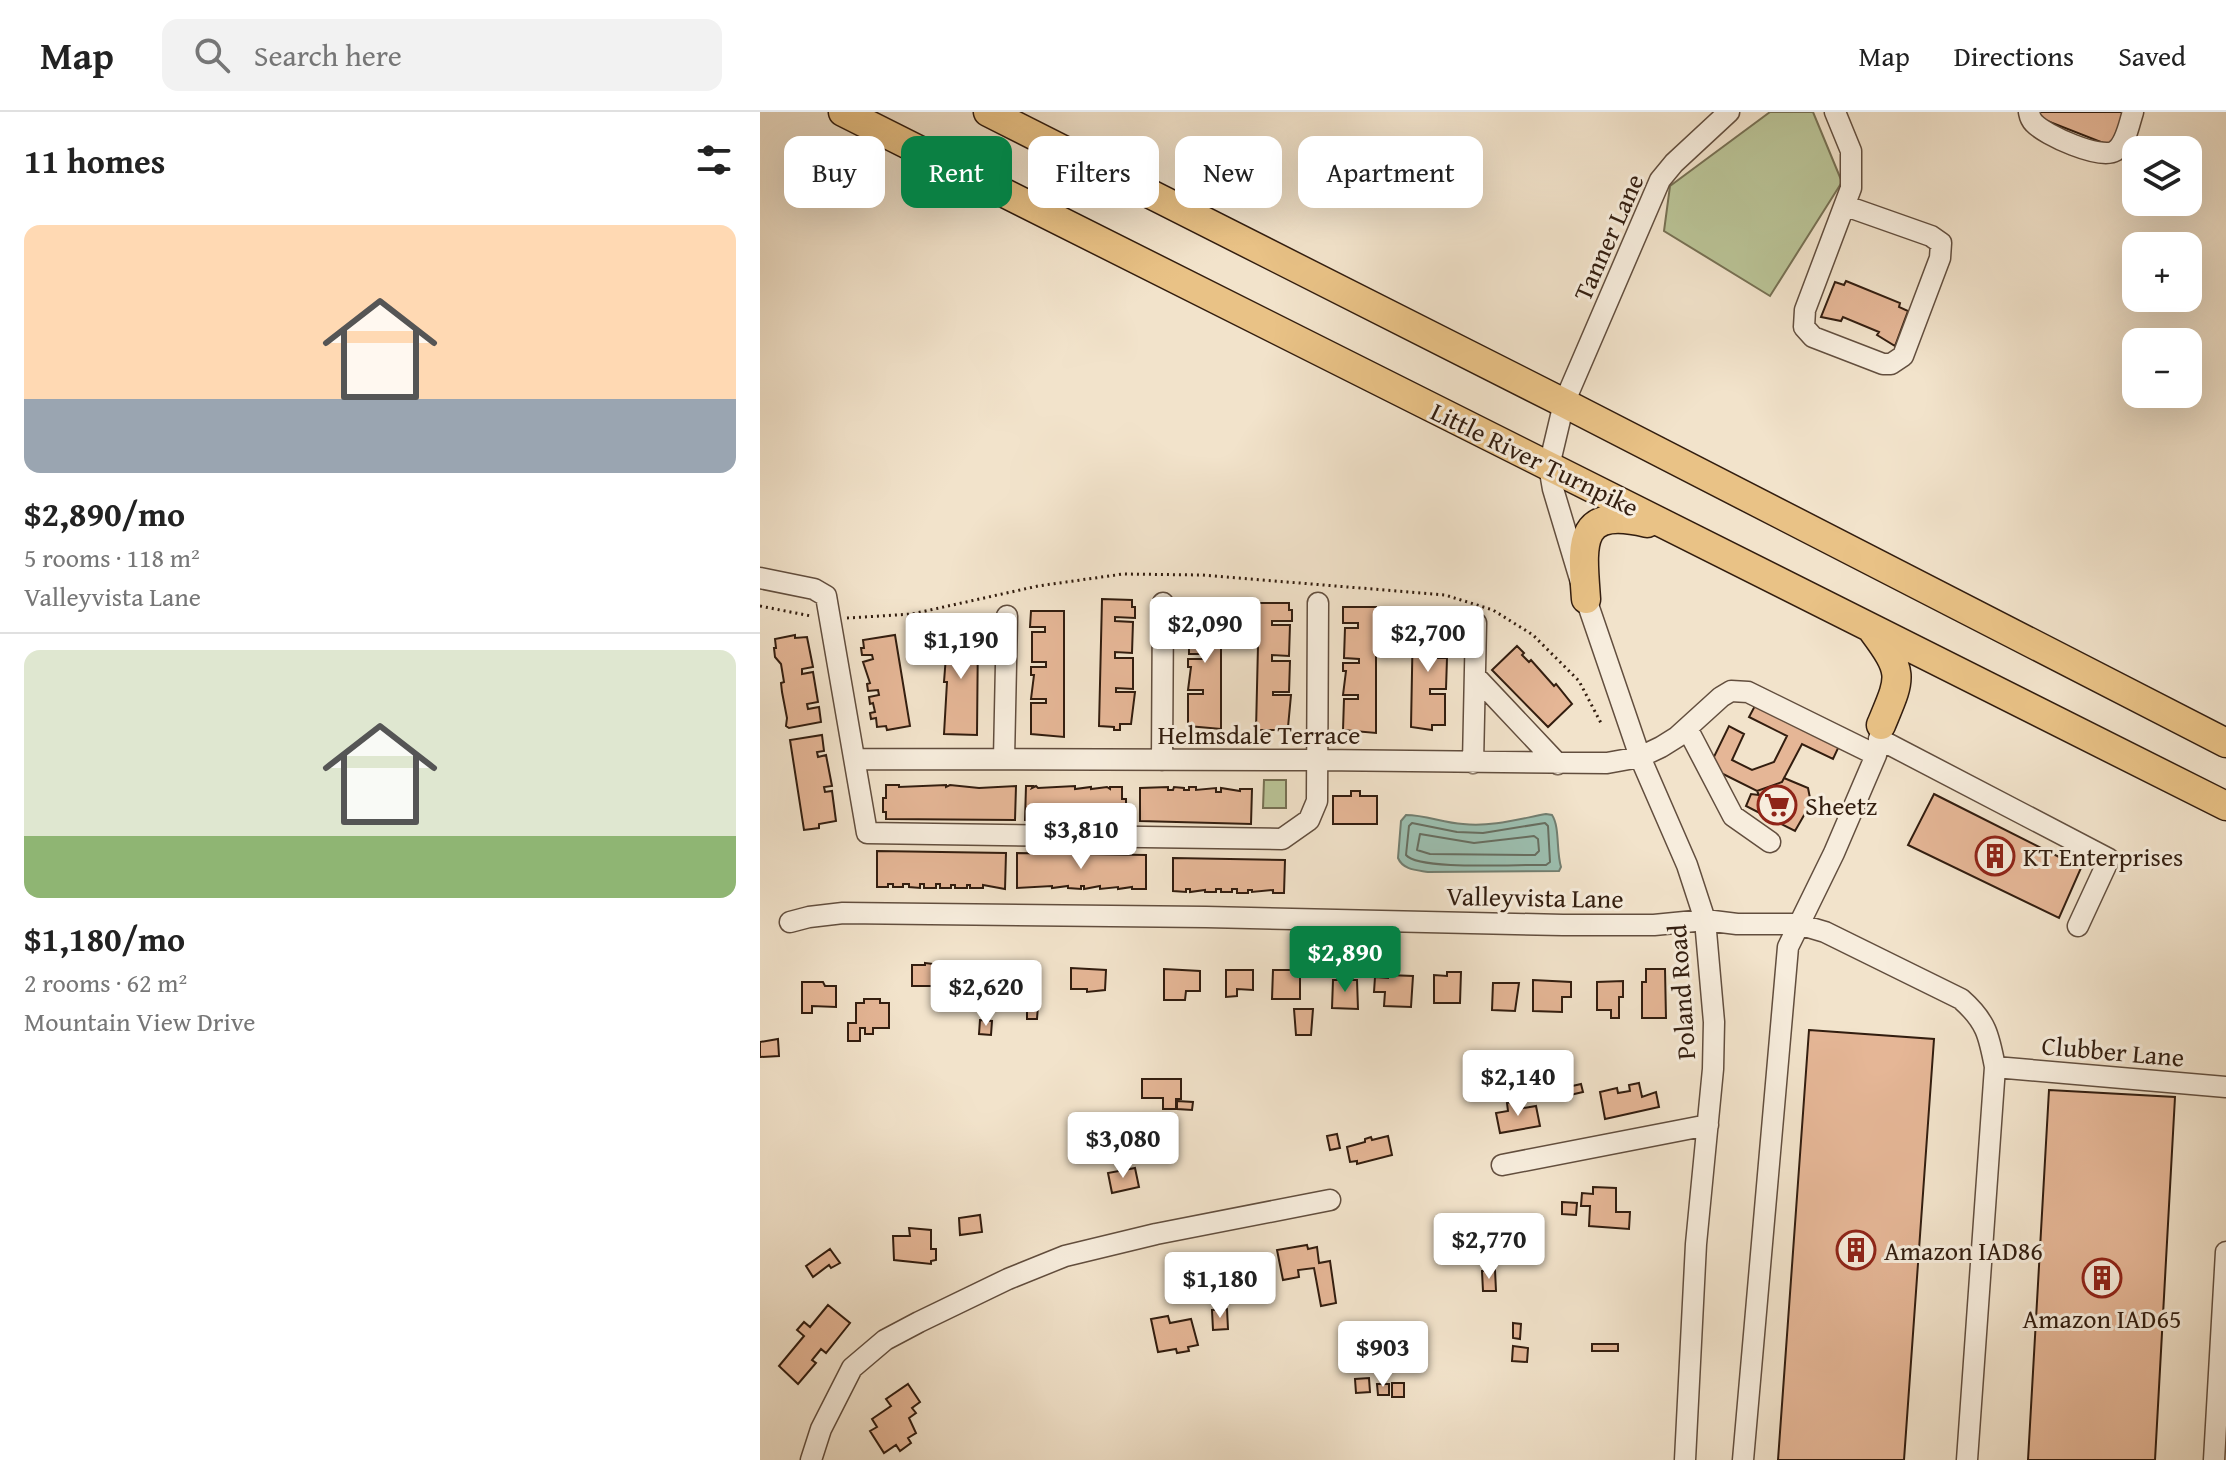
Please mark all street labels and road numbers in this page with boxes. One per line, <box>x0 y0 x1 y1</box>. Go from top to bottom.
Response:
street label: Tanner Lane <box>1563 167 1653 307</box>
street label: Little River Turnpike <box>1424 392 1646 526</box>
street label: Helmsdale Terrace <box>1158 715 1360 754</box>
street label: Valleyvista Lane <box>1446 876 1624 918</box>
street label: Poland Road <box>1657 923 1705 1061</box>
street label: Clubber Lane <box>2040 1025 2186 1077</box>

